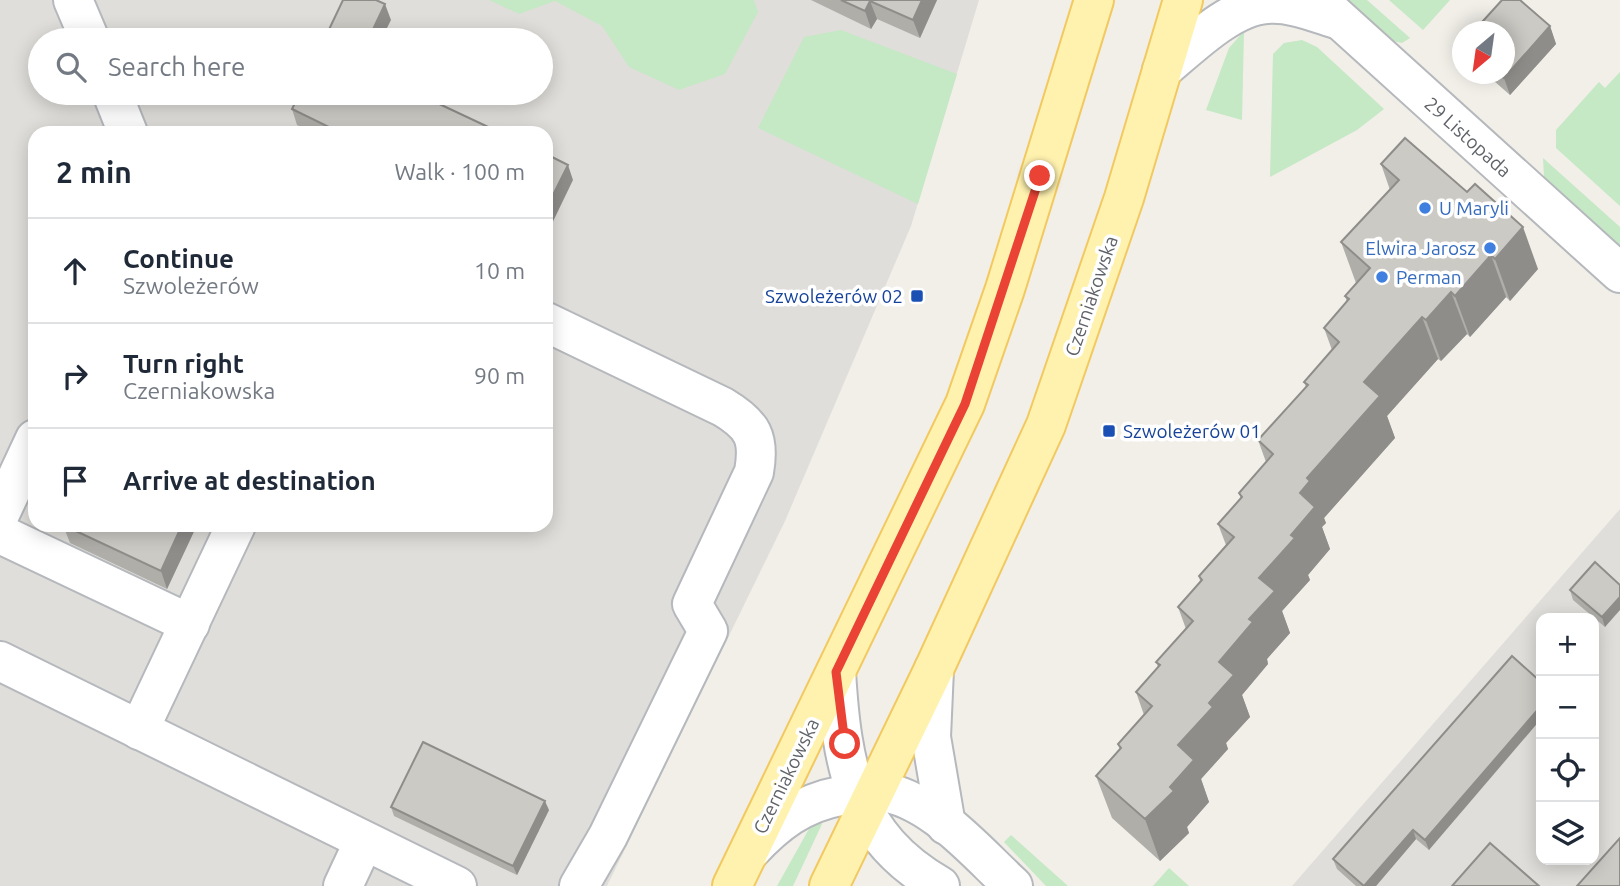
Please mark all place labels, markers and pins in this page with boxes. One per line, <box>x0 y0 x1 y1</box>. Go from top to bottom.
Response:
place label: U Maryli <box>1439 197 1509 219</box>
marker: U Maryli <box>1417 200 1433 216</box>
place label: Elwira Jarosz <box>1365 237 1476 259</box>
marker: Elwira Jarosz <box>1482 240 1498 256</box>
place label: Perman <box>1396 266 1462 288</box>
marker: Perman <box>1374 269 1390 285</box>
place label: Szwoleżerów 02 <box>765 285 903 307</box>
marker: Szwoleżerów 02 <box>909 288 925 304</box>
place label: Szwoleżerów 01 <box>1123 420 1261 442</box>
marker: Szwoleżerów 01 <box>1101 423 1117 439</box>

